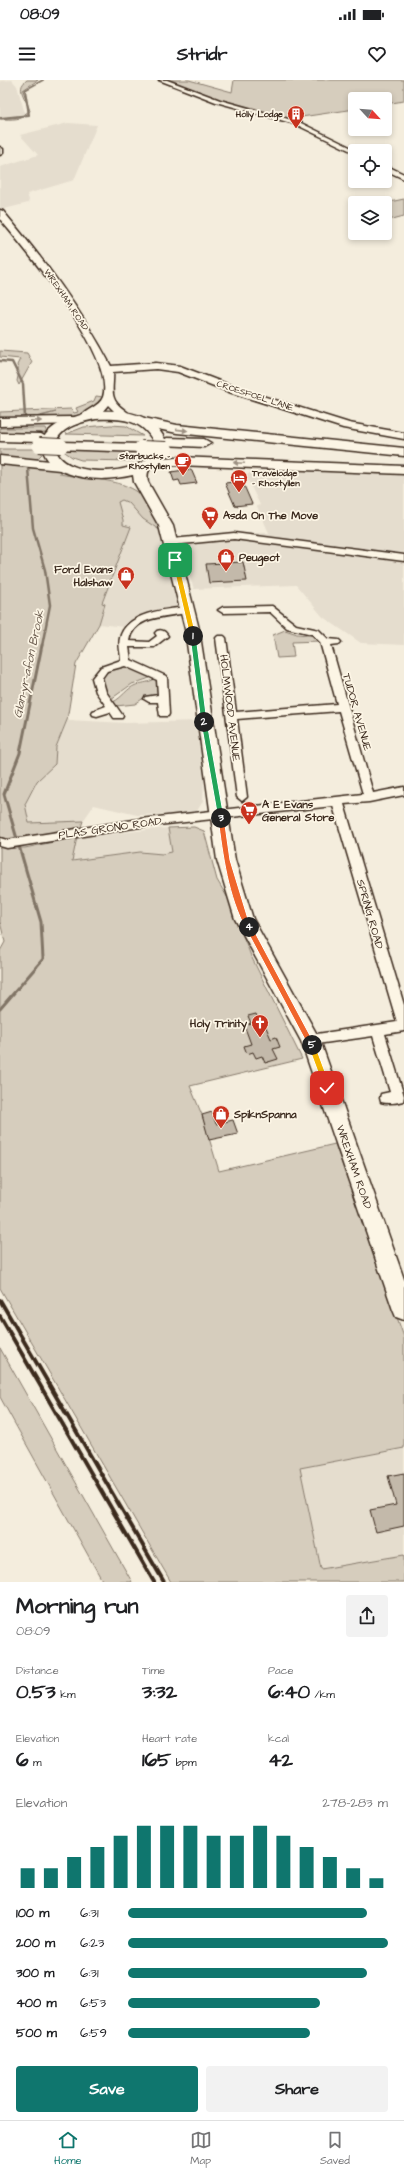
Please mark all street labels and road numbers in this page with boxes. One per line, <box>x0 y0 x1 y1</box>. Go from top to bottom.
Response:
street label: WREXHAM ROAD <box>41 267 92 334</box>
street label: CROESFOEL LANE <box>215 377 296 415</box>
street label: HOLMWOOD AVENUE <box>216 654 244 763</box>
street label: TUDOR AVENUE <box>339 672 375 753</box>
street label: PLAS GRONO ROAD <box>57 813 163 843</box>
street label: SPRING ROAD <box>353 877 387 951</box>
street label: WREXHAM ROAD <box>333 1123 375 1211</box>

